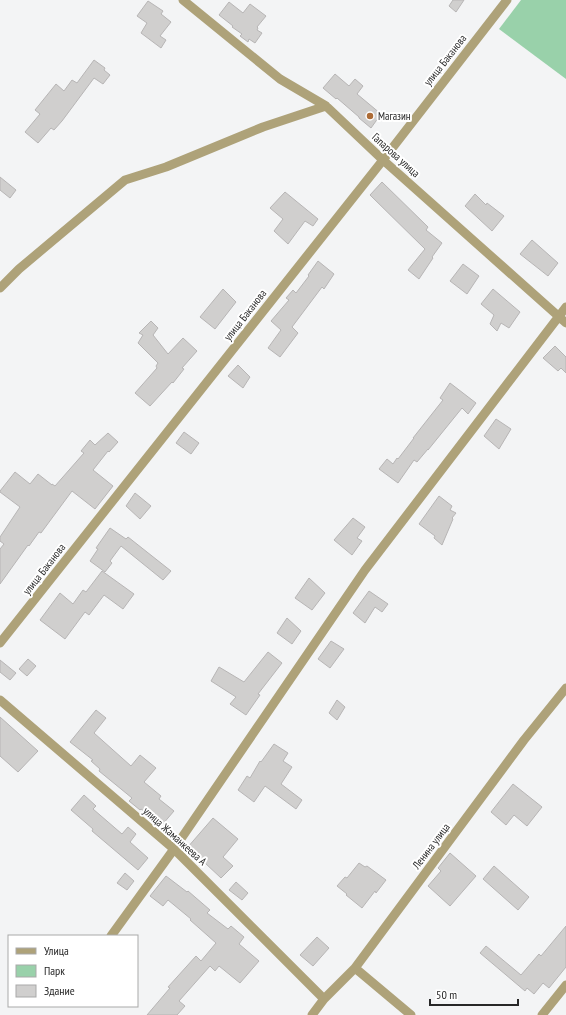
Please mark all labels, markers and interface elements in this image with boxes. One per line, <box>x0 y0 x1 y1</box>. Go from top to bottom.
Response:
street label: улица Баканова <box>421 32 469 88</box>
place label: Магазин <box>378 109 411 123</box>
marker: Магазин <box>365 111 375 121</box>
street label: Гапарова улица <box>369 130 423 180</box>
street label: улица Баканова <box>221 287 269 343</box>
street label: улица Баканова <box>20 541 68 597</box>
street label: улица Жаманкеева А <box>140 804 210 869</box>
street label: Ленина улица <box>409 820 453 872</box>
legend <box>8 935 138 1007</box>
text: Улица <box>44 943 69 958</box>
text: Парк <box>44 963 65 978</box>
scale bar <box>430 981 518 1007</box>
text: Здание <box>44 983 75 998</box>
text: 50 m <box>436 987 457 1002</box>

